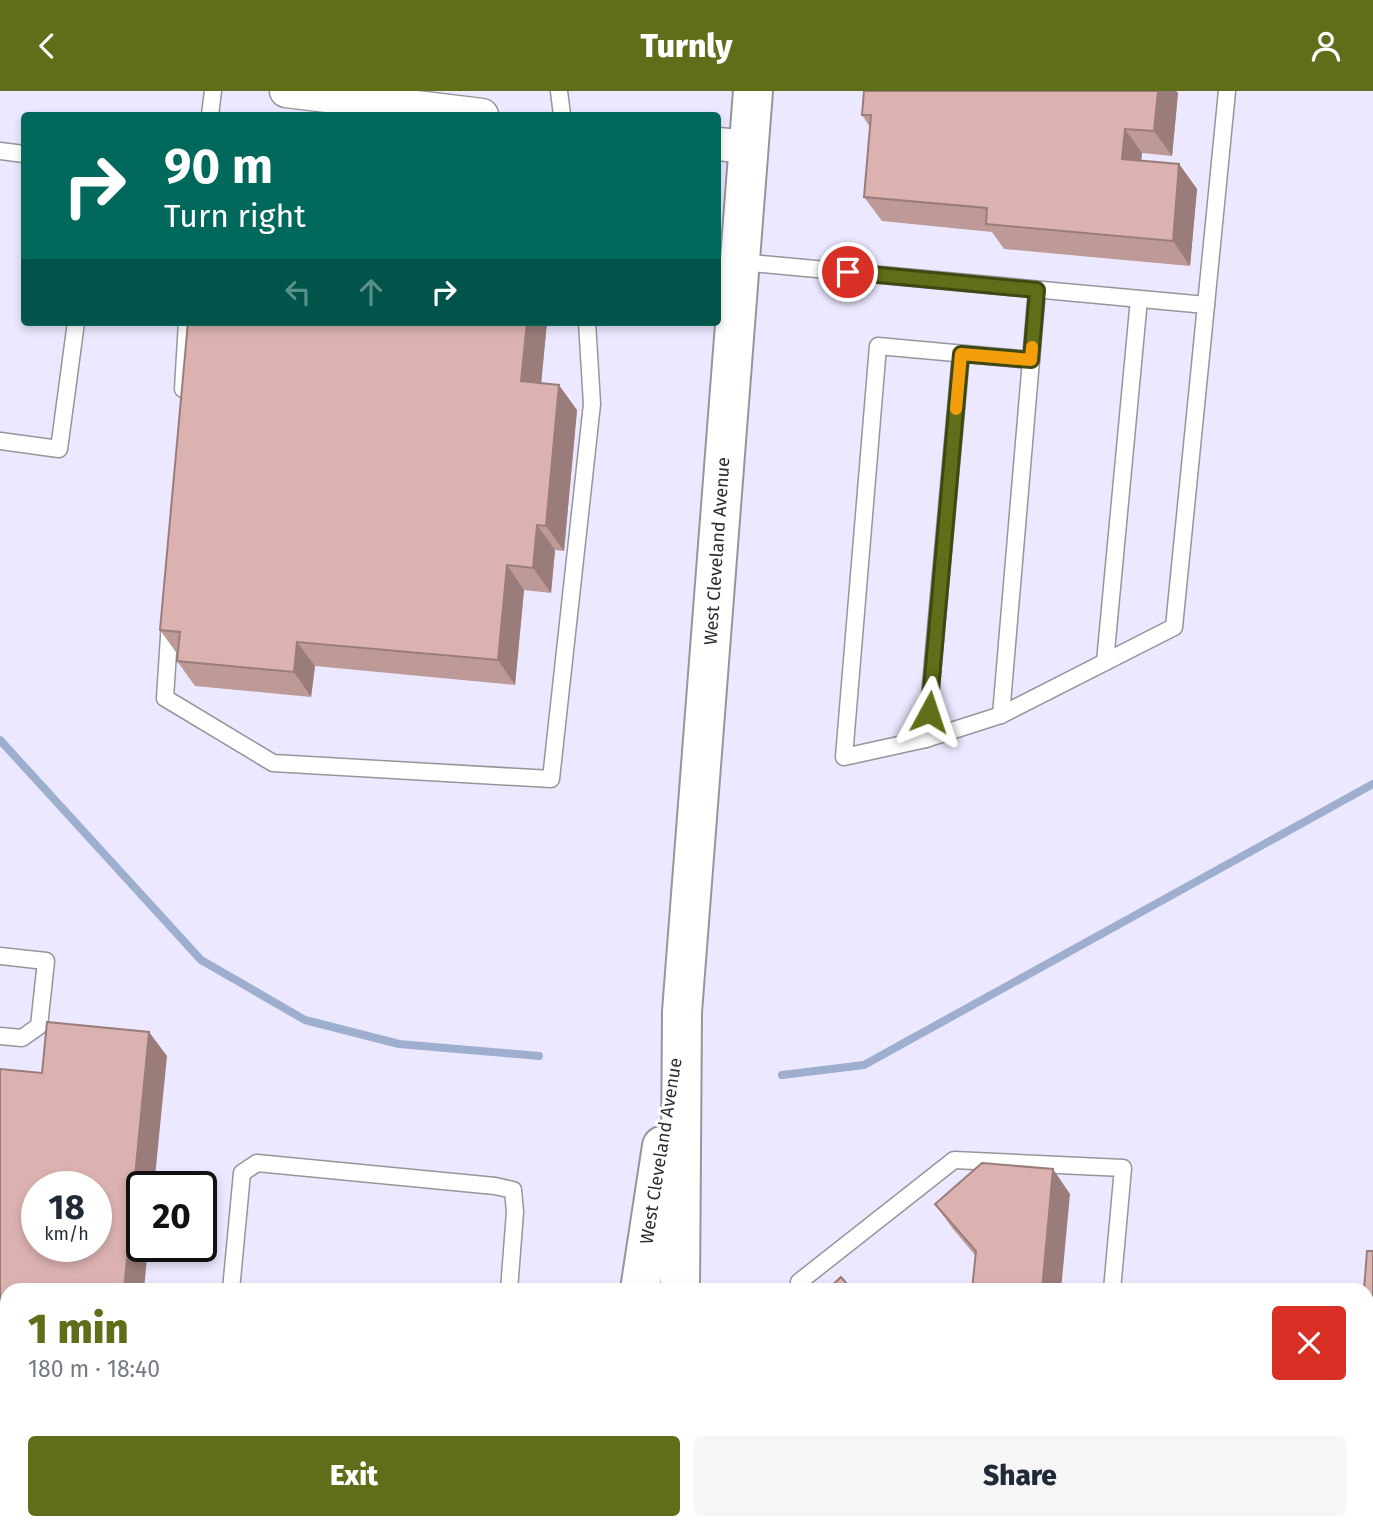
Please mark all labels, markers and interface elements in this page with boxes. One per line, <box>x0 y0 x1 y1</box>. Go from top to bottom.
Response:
icon: back <box>28 27 66 65</box>
text: Turnly <box>641 27 732 65</box>
icon: person <box>1307 27 1345 65</box>
text: 90 m <box>164 137 273 196</box>
icon: right <box>49 140 140 231</box>
text: Turn right <box>164 197 306 235</box>
pin <box>818 242 878 302</box>
icon: arrive <box>829 253 867 291</box>
icon: left <box>279 273 317 311</box>
icon: ahead <box>352 273 390 311</box>
icon: right <box>425 273 463 311</box>
street label: West Cleveland Avenue <box>699 456 735 646</box>
position arrow <box>892 675 966 749</box>
street label: West Cleveland Avenue <box>635 1056 687 1246</box>
speed limit sign: 20 <box>126 1171 217 1262</box>
text: 18 <box>48 1186 85 1228</box>
text: km/h <box>44 1223 89 1245</box>
text: 1 min <box>28 1304 129 1354</box>
button: close <box>1272 1306 1346 1380</box>
text: 180 m · 18:40 <box>28 1355 160 1383</box>
button: Exit <box>28 1436 680 1516</box>
button: Share <box>694 1436 1346 1516</box>

